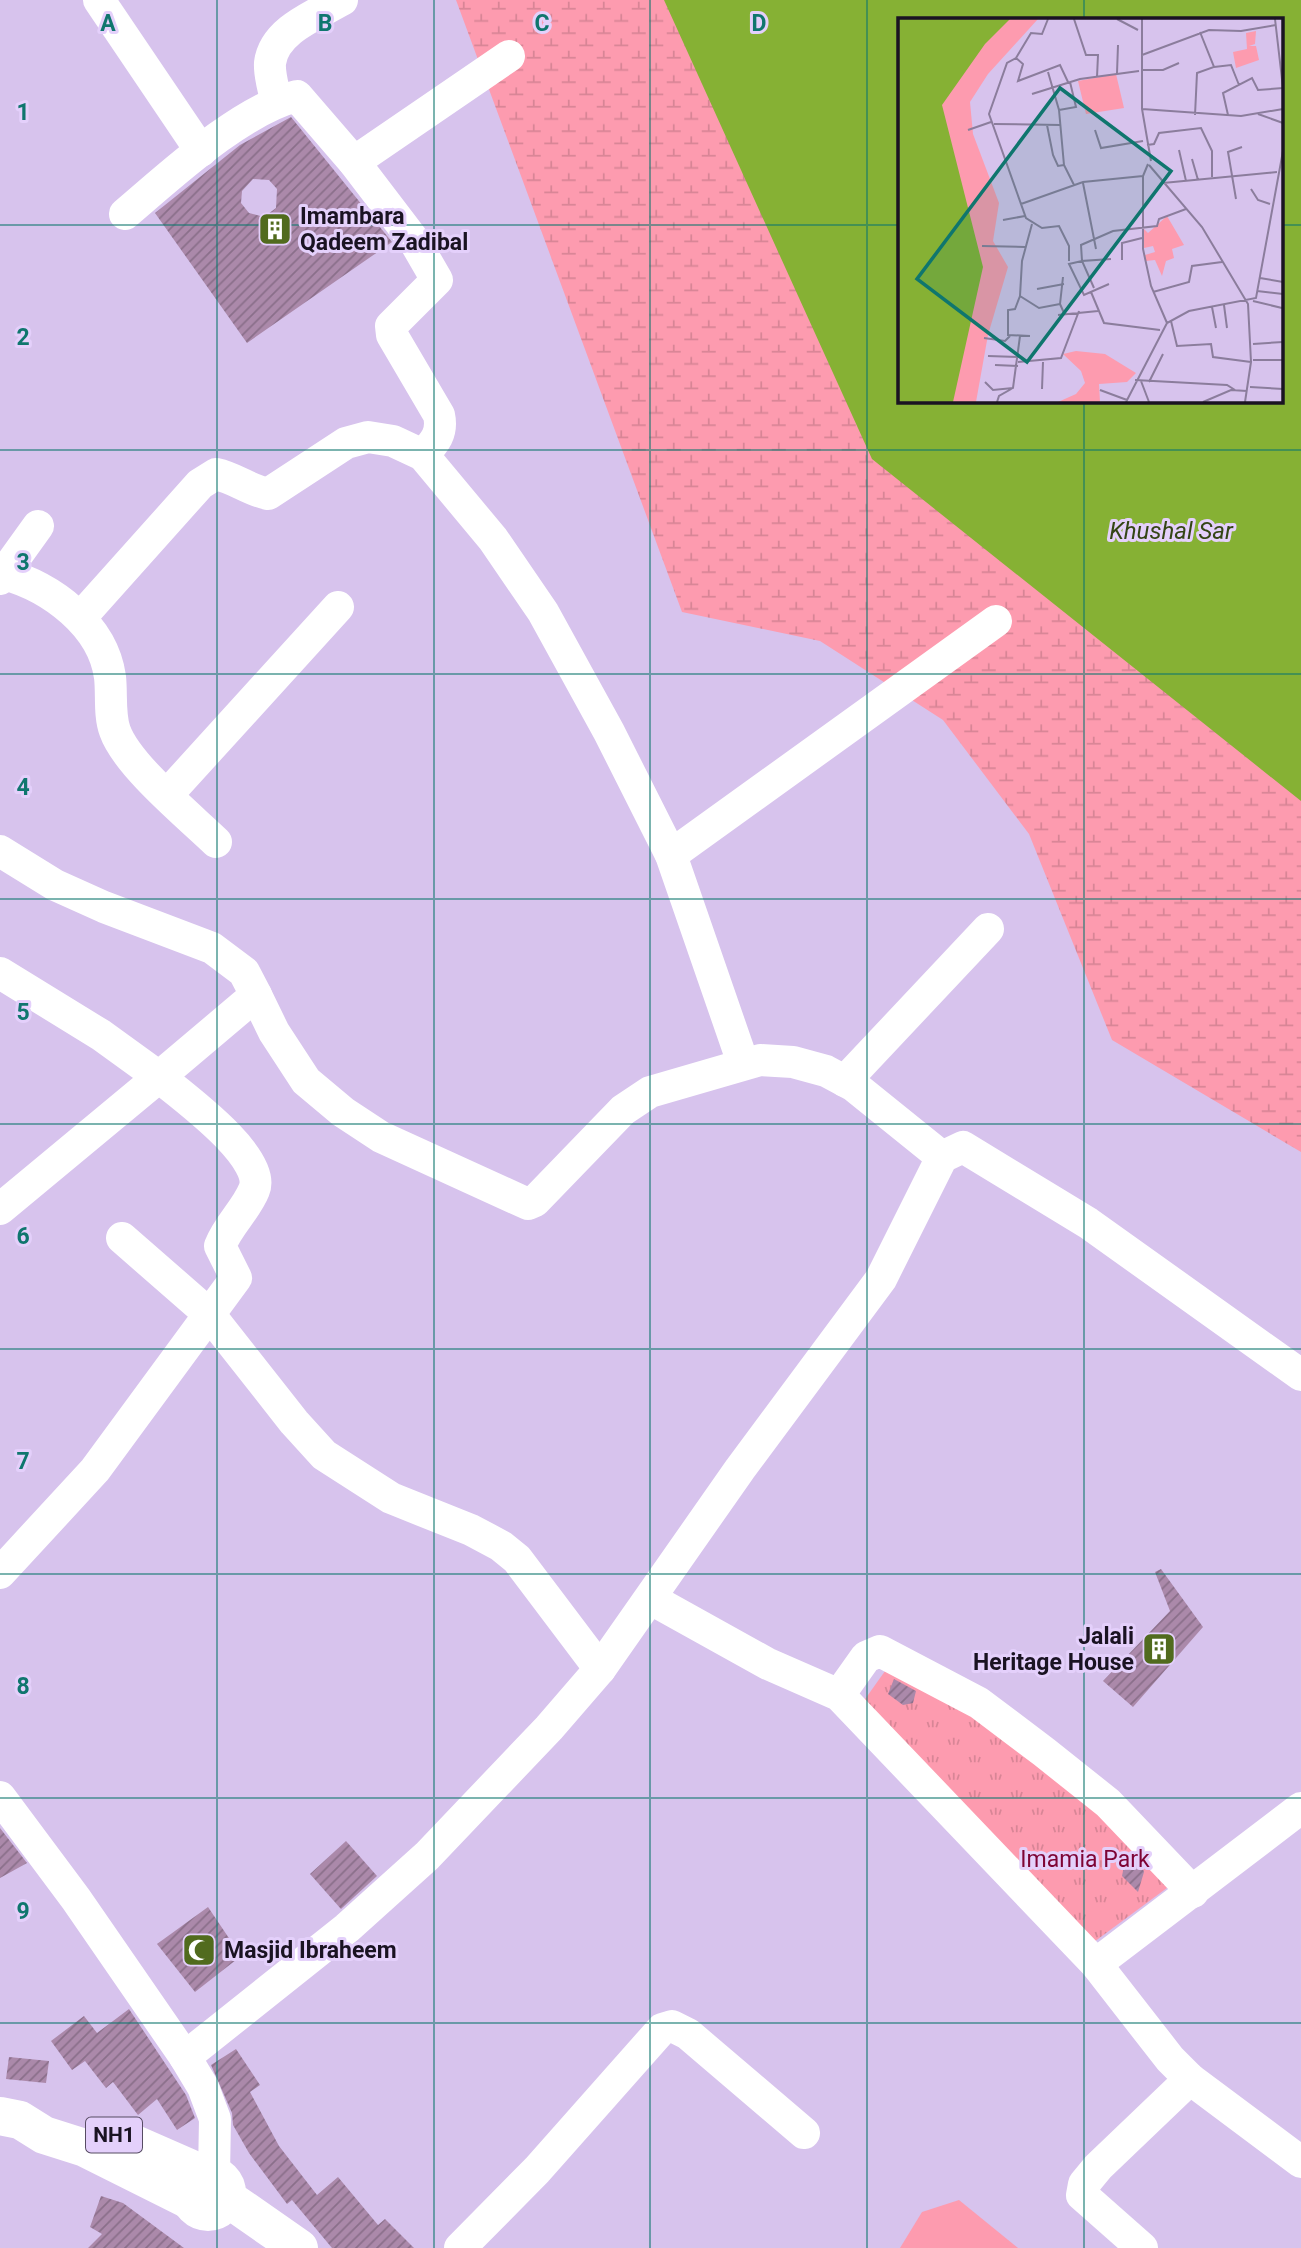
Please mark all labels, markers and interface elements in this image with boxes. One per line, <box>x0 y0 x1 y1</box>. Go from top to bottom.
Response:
text: A <box>100 10 116 37</box>
text: B <box>318 10 332 37</box>
text: C <box>534 10 550 37</box>
text: D <box>752 10 766 37</box>
inset map <box>898 18 1284 402</box>
text: 1 <box>16 99 30 126</box>
place label: Imambara Qadeem Zadibal <box>300 203 468 256</box>
building icon: Imambara Qadeem Zadibal <box>256 210 294 248</box>
text: 2 <box>16 324 30 351</box>
water label: Khushal Sar <box>1109 517 1234 545</box>
text: 3 <box>16 549 30 576</box>
text: 4 <box>16 774 30 801</box>
text: 5 <box>16 999 30 1026</box>
text: 6 <box>16 1223 30 1250</box>
text: 7 <box>16 1448 30 1475</box>
place label: Jalali Heritage House <box>973 1623 1134 1676</box>
building icon: Jalali Heritage House <box>1140 1630 1178 1668</box>
text: 8 <box>16 1673 30 1700</box>
park label: Imamia Park <box>1020 1846 1150 1873</box>
text: 9 <box>16 1898 30 1925</box>
mosque icon: Masjid Ibraheem <box>180 1931 218 1969</box>
place label: Masjid Ibraheem <box>224 1937 397 1964</box>
road number: NH1 <box>86 2118 142 2152</box>

